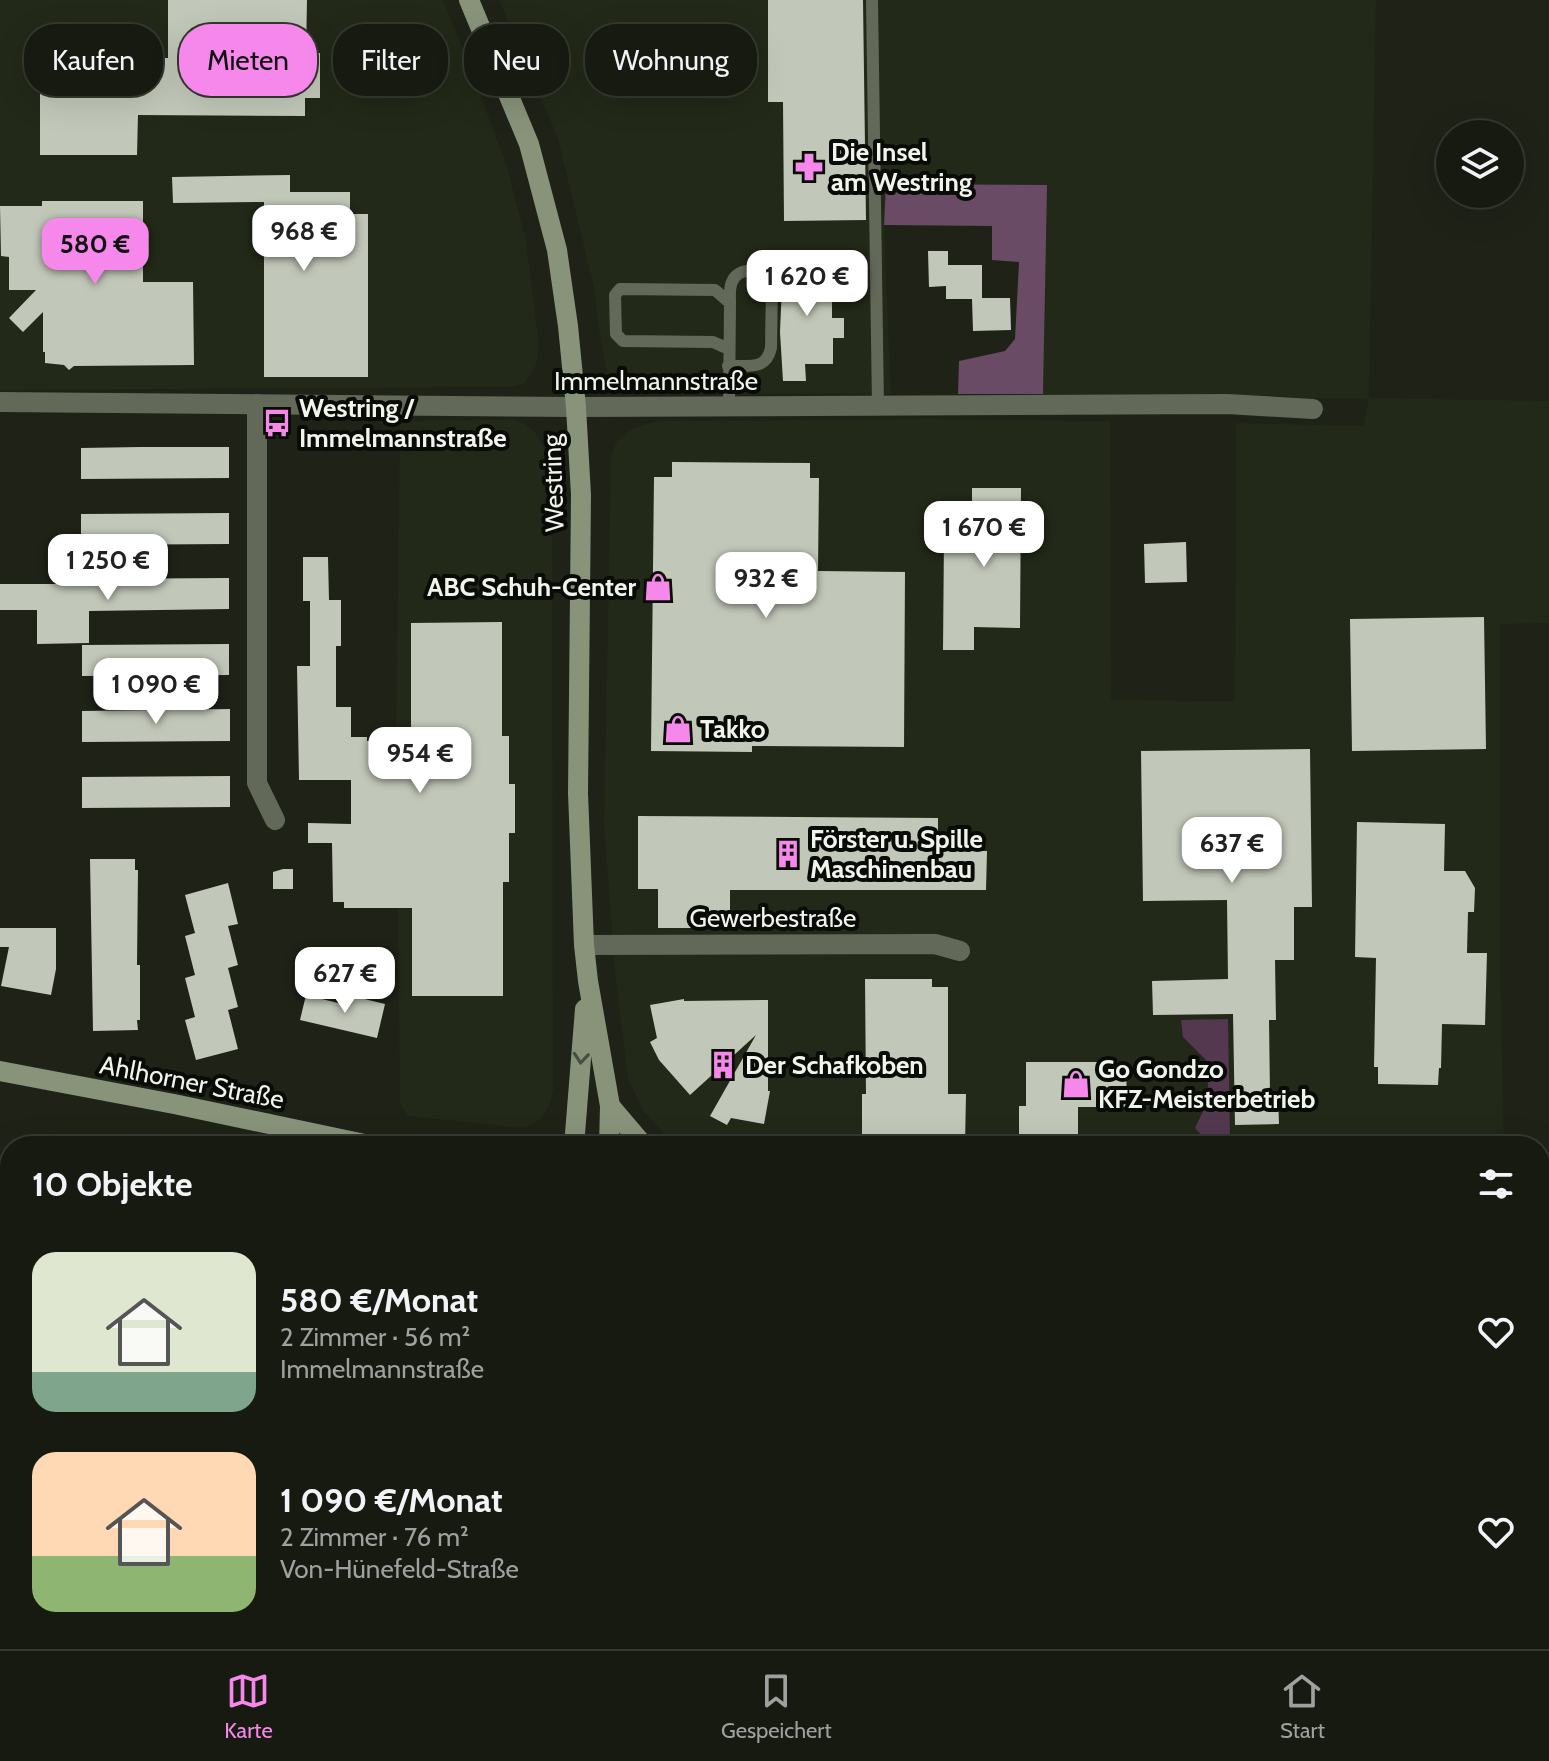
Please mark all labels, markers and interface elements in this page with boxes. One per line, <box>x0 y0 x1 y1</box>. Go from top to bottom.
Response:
chip: Kaufen <box>24 24 163 96</box>
chip: Mieten <box>179 24 317 96</box>
chip: Filter <box>333 24 448 96</box>
chip: Neu <box>464 24 569 96</box>
chip: Wohnung <box>585 24 757 96</box>
map controls <box>1436 120 1524 208</box>
button: layers <box>1436 120 1524 208</box>
place label: Die Insel am Westring <box>831 136 972 198</box>
pharmacy icon: Die Insel am Westring <box>794 152 824 182</box>
pin: 968 € <box>248 205 360 273</box>
text: 968 € <box>270 215 338 247</box>
pin: 580 € <box>39 218 151 286</box>
text: 580 € <box>60 228 130 260</box>
pin: 1 620 € <box>733 250 881 318</box>
text: 1 620 € <box>765 260 849 292</box>
street label: Immelmannstraße <box>554 365 758 397</box>
place label: Westring / Immelmannstraße <box>299 392 507 454</box>
bus stop icon: Westring / Immelmannstraße <box>262 408 292 438</box>
street label: Westring <box>535 433 571 532</box>
pin: 1 670 € <box>910 501 1058 569</box>
text: 1 670 € <box>942 511 1026 543</box>
pin: 1 250 € <box>34 534 182 602</box>
text: 1 250 € <box>66 544 150 576</box>
pin: 932 € <box>710 552 822 620</box>
text: 932 € <box>734 562 798 594</box>
place label: ABC Schuh-Center <box>427 571 636 603</box>
shop icon: ABC Schuh-Center <box>643 572 673 602</box>
pin: 1 090 € <box>82 658 230 726</box>
text: 1 090 € <box>111 668 201 700</box>
place label: Takko <box>700 713 766 745</box>
shop icon: Takko <box>663 714 693 744</box>
pin: 954 € <box>364 727 476 795</box>
text: 954 € <box>386 737 454 769</box>
pin: 637 € <box>1176 817 1288 885</box>
place label: Förster u. Spille Maschinenbau <box>810 823 983 885</box>
text: 637 € <box>1200 827 1264 859</box>
building icon: Förster u. Spille Maschinenbau <box>773 839 803 869</box>
street label: Gewerbestraße <box>690 902 856 934</box>
pin: 627 € <box>289 947 401 1015</box>
text: 627 € <box>313 957 377 989</box>
street label: Ahlhorner Straße <box>97 1048 287 1116</box>
place label: Der Schafkoben <box>745 1049 924 1081</box>
building icon: Der Schafkoben <box>708 1050 738 1080</box>
one-way arrow <box>573 1052 590 1065</box>
place label: Go Gondzo KFZ-Meisterbetrieb <box>1098 1053 1315 1115</box>
shop icon: Go Gondzo KFZ-Meisterbetrieb <box>1061 1069 1091 1099</box>
icon: filters <box>1474 1162 1518 1206</box>
text: 10 Objekte <box>32 1163 193 1205</box>
text: 580 €/Monat <box>280 1279 478 1321</box>
icon: home <box>96 1284 192 1380</box>
icon: heart <box>1474 1310 1518 1354</box>
text: 2 Zimmer · 56 m² <box>280 1321 470 1353</box>
text: Immelmannstraße <box>280 1353 484 1385</box>
text: 1 090 €/Monat <box>280 1479 503 1521</box>
icon: home <box>96 1484 192 1580</box>
icon: heart <box>1474 1510 1518 1554</box>
text: 2 Zimmer · 76 m² <box>280 1521 469 1553</box>
text: Von-Hünefeld-Straße <box>280 1553 519 1585</box>
tab: Karte <box>224 1669 273 1744</box>
tab: Gespeichert <box>721 1669 832 1744</box>
tab: Start <box>1280 1669 1325 1744</box>

